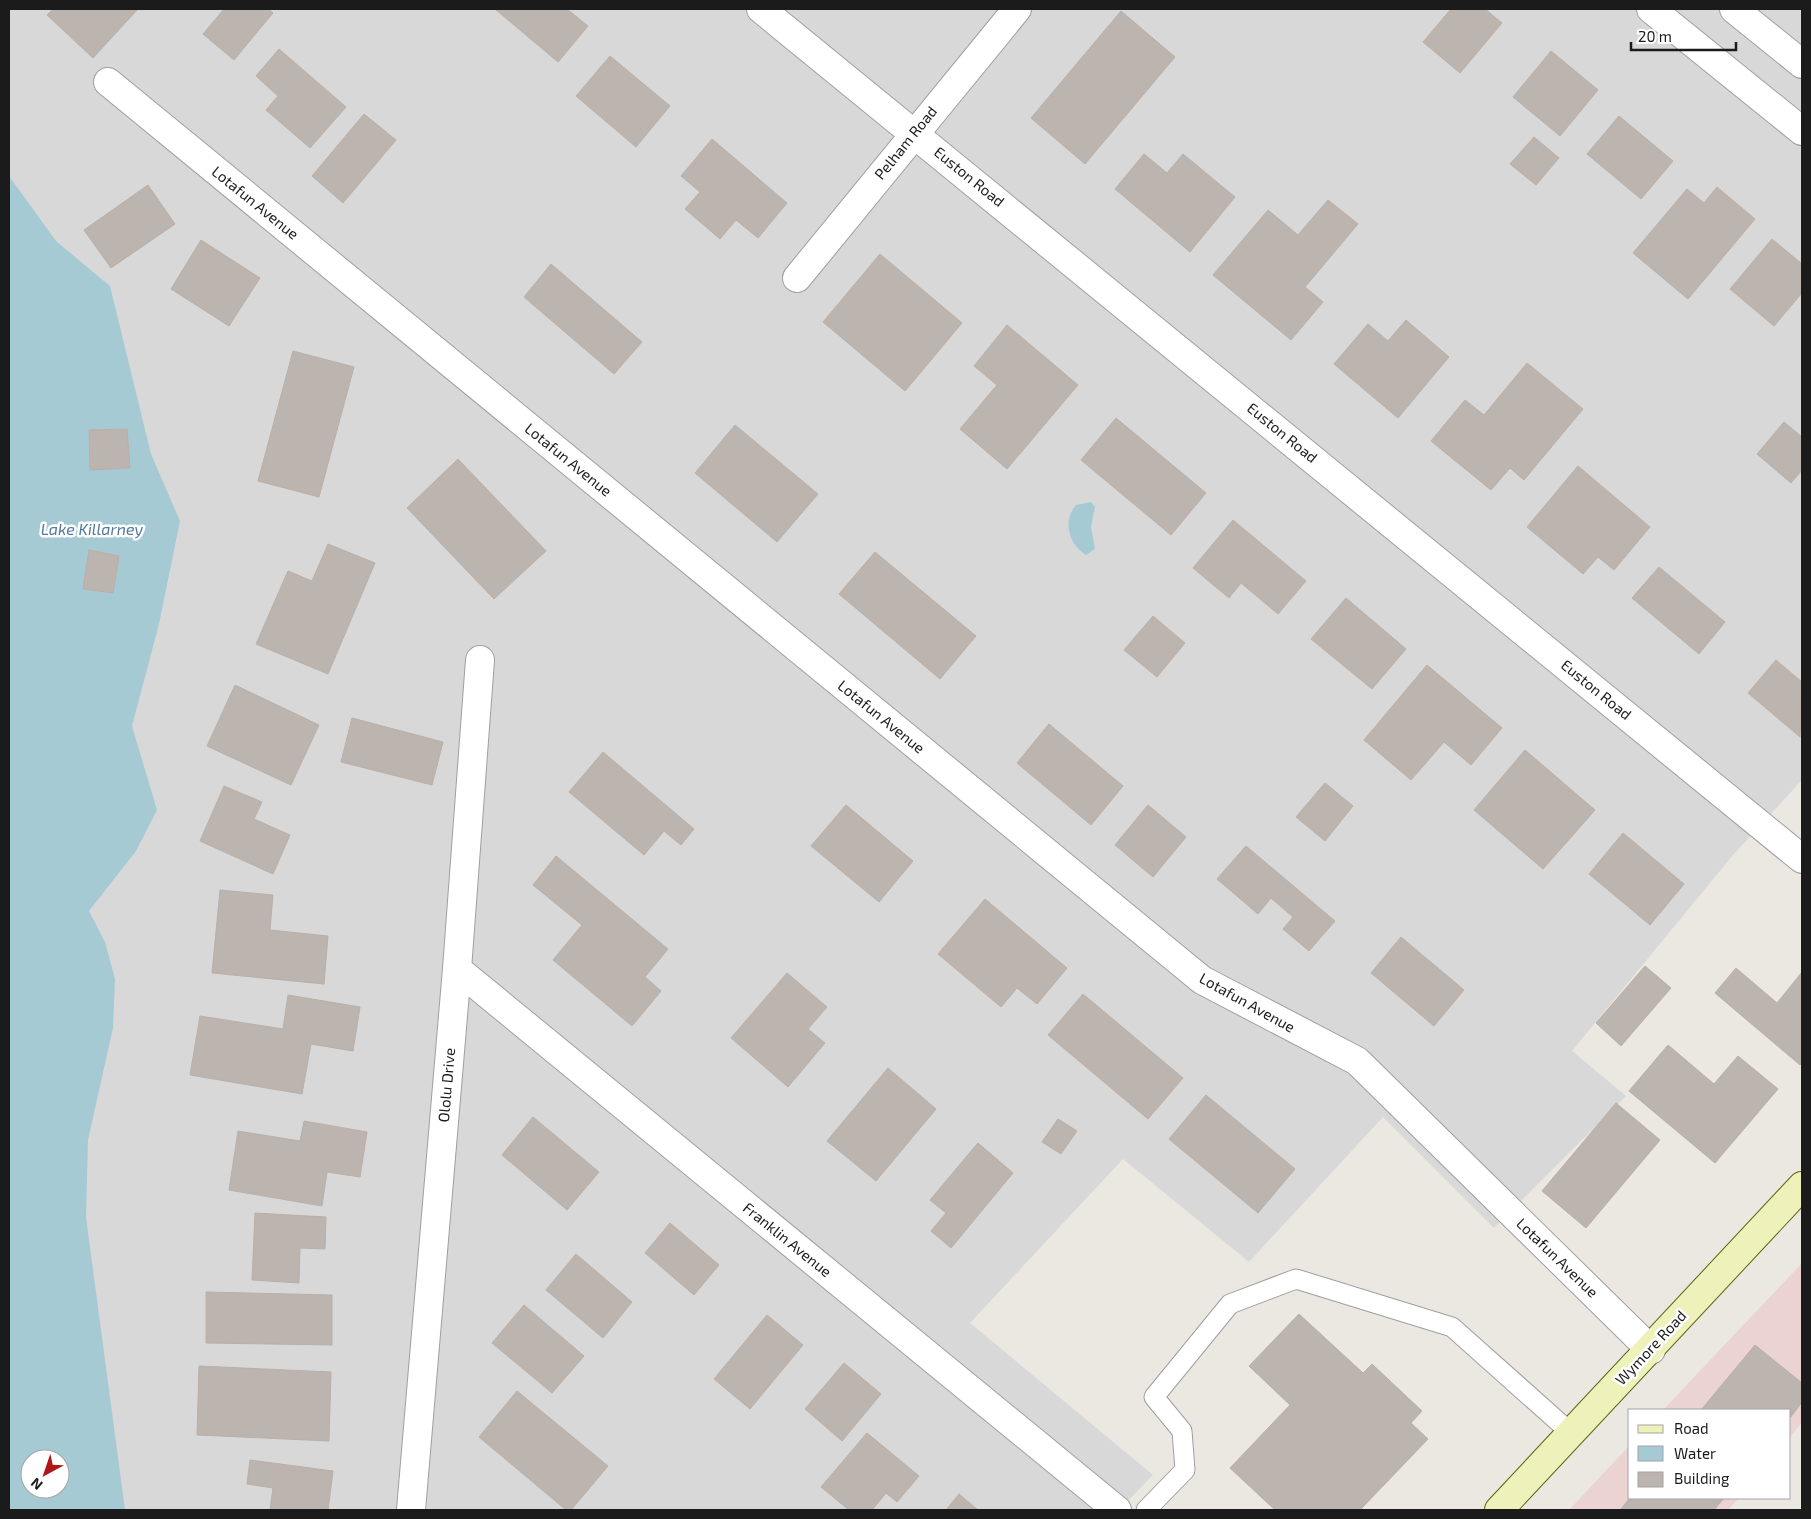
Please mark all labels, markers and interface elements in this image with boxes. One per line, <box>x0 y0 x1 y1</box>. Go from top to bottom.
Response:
scale bar <box>1631 20 1736 52</box>
text: 20 m <box>1638 27 1672 45</box>
street label: Pelham Road <box>870 102 940 183</box>
street label: Euston Road <box>931 142 1008 210</box>
street label: Lotafun Avenue <box>209 162 303 243</box>
street label: Euston Road <box>1244 398 1321 466</box>
street label: Lotafun Avenue <box>522 419 616 500</box>
water label: Lake Killarney <box>41 519 144 539</box>
street label: Euston Road <box>1558 655 1635 723</box>
street label: Lotafun Avenue <box>835 676 929 757</box>
street label: Lotafun Avenue <box>1197 968 1298 1036</box>
street label: Ololu Drive <box>434 1047 458 1123</box>
street label: Franklin Avenue <box>740 1198 835 1280</box>
street label: Lotafun Avenue <box>1513 1214 1602 1301</box>
street label: Wymore Road <box>1611 1306 1689 1388</box>
legend <box>1628 1409 1791 1499</box>
text: Road <box>1674 1419 1709 1437</box>
text: Water <box>1674 1444 1716 1462</box>
north arrow <box>20 1449 70 1499</box>
text: Building <box>1674 1469 1730 1487</box>
text: N <box>27 1475 46 1494</box>

